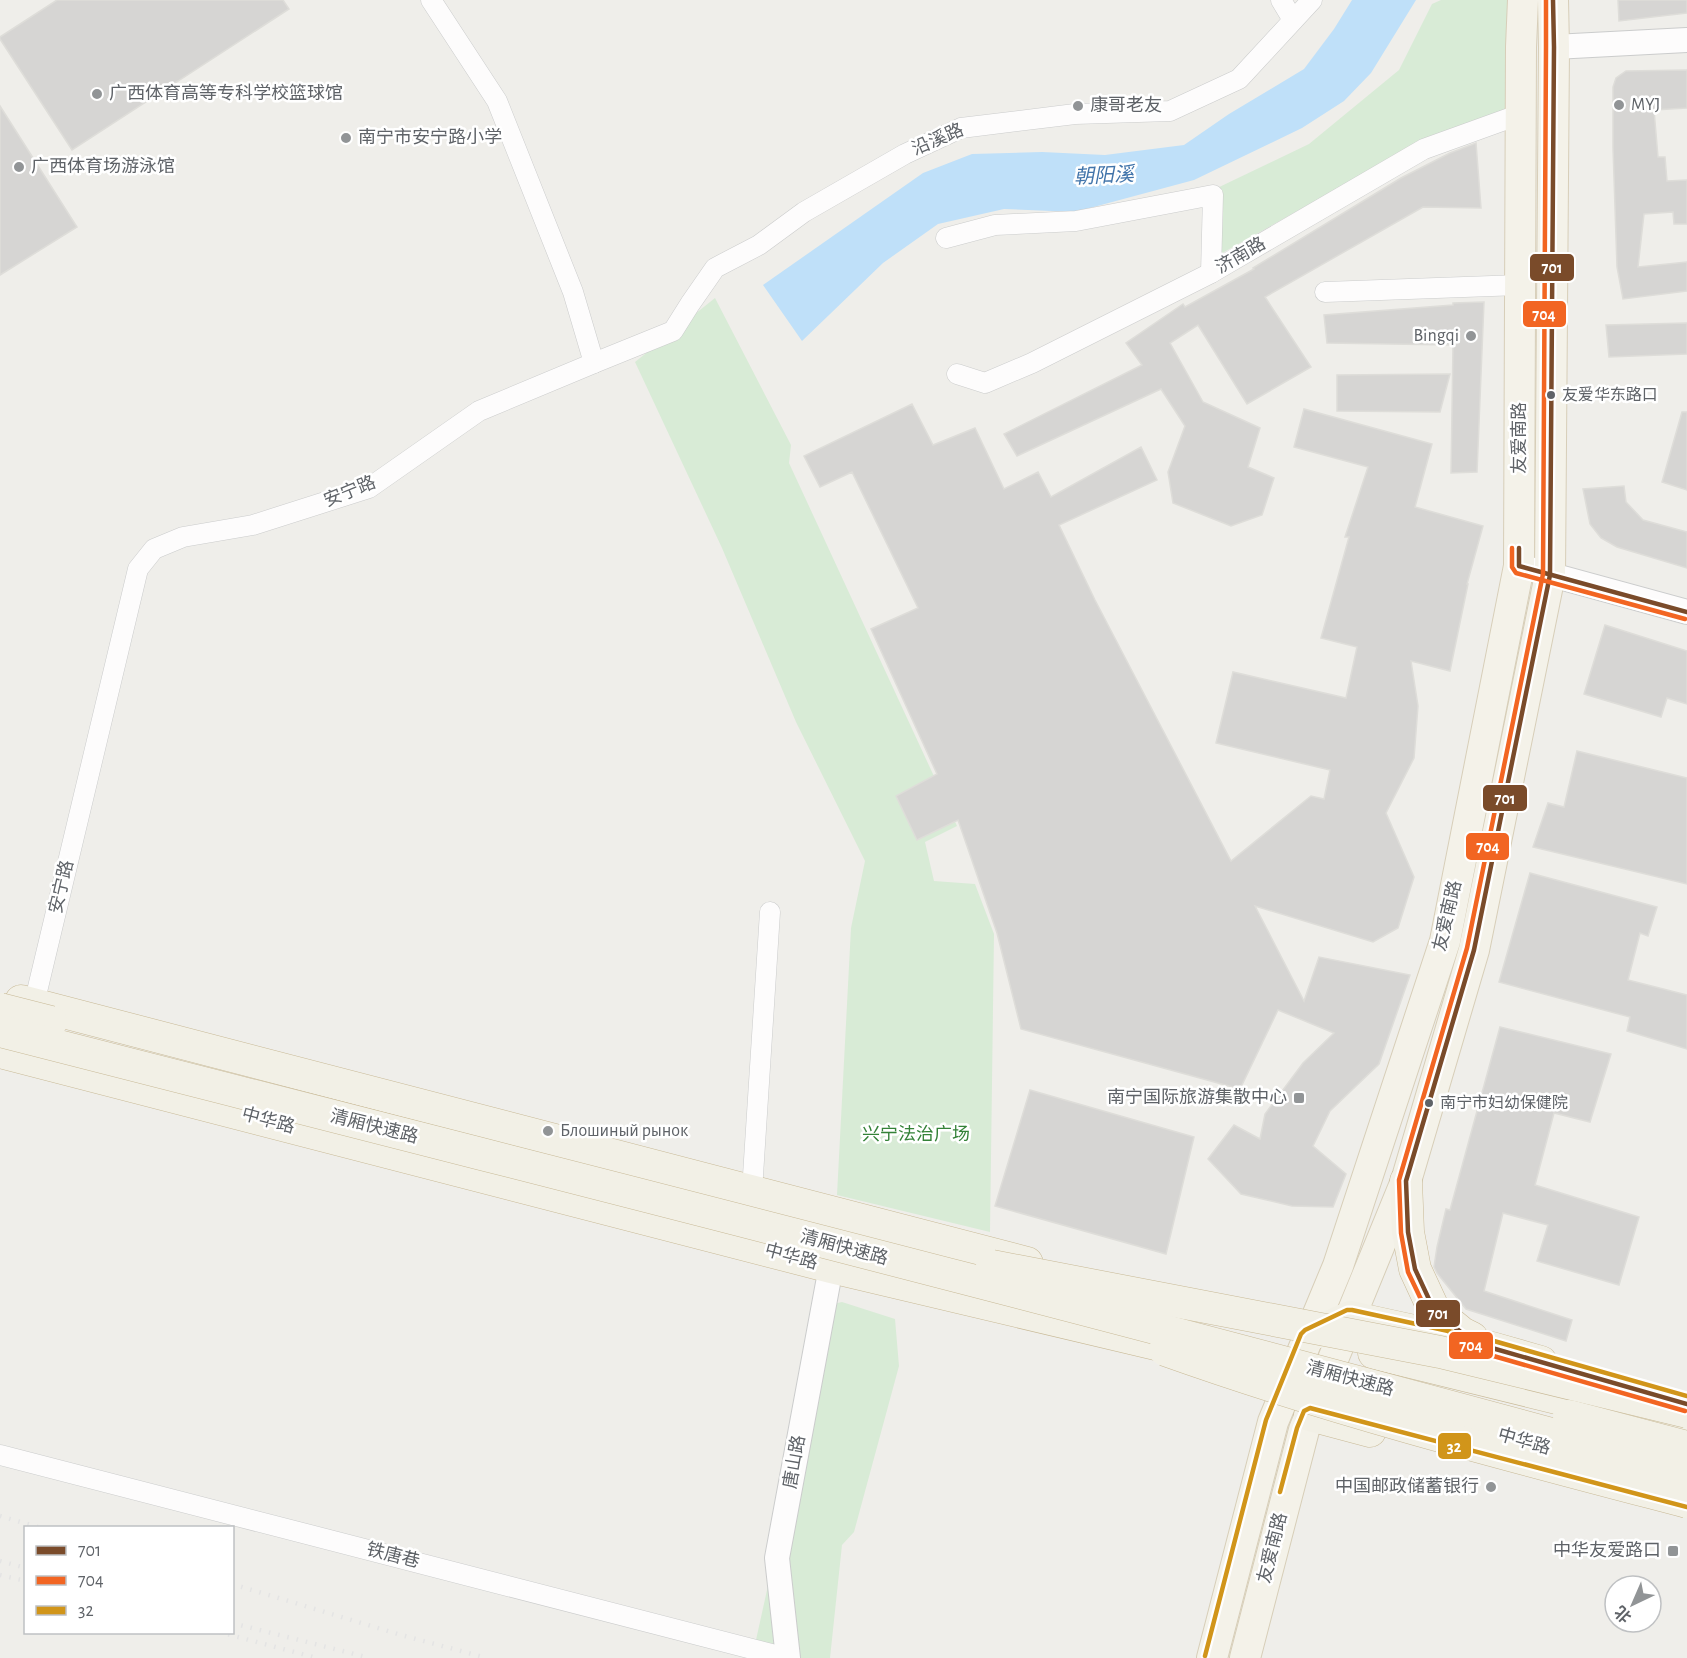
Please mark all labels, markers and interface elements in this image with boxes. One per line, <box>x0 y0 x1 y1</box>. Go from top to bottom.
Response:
place label: 广西体育高等专科学校篮球馆 <box>109 83 343 103</box>
marker: 广西体育高等专科学校篮球馆 <box>90 87 104 101</box>
place label: 康哥老友 <box>1090 95 1162 115</box>
place label: MYJ <box>1631 96 1660 114</box>
marker: MYJ <box>1612 98 1626 112</box>
marker: 康哥老友 <box>1071 99 1085 113</box>
street label: 沿溪路 <box>909 119 966 159</box>
place label: 南宁市安宁路小学 <box>358 127 502 147</box>
marker: 南宁市安宁路小学 <box>339 131 353 145</box>
place label: 广西体育场游泳馆 <box>31 156 175 176</box>
marker: 广西体育场游泳馆 <box>12 160 26 174</box>
water label: 朝阳溪 <box>1073 163 1136 188</box>
street label: 济南路 <box>1212 233 1269 277</box>
line badge: 701 <box>1529 253 1575 282</box>
text: 701 <box>1541 260 1563 276</box>
line badge: 704 <box>1522 300 1567 328</box>
text: 704 <box>1532 307 1556 323</box>
place label: Bingqi <box>1413 327 1459 345</box>
marker: Bingqi <box>1464 329 1478 343</box>
place label: 友爱华东路口 <box>1562 386 1658 403</box>
marker: 友爱华东路口 <box>1545 389 1557 401</box>
street label: 友爱南路 <box>1509 402 1529 474</box>
street label: 安宁路 <box>321 472 378 510</box>
line badge: 701 <box>1482 784 1528 812</box>
text: 701 <box>1494 791 1516 807</box>
line badge: 704 <box>1465 832 1510 861</box>
text: 704 <box>1476 839 1500 855</box>
street label: 安宁路 <box>45 858 77 915</box>
street label: 友爱南路 <box>1429 878 1465 953</box>
place label: 南宁国际旅游集散中心 <box>1107 1087 1287 1107</box>
marker: 南宁国际旅游集散中心 <box>1292 1091 1306 1105</box>
place label: 南宁市妇幼保健院 <box>1440 1094 1568 1111</box>
marker: 南宁市妇幼保健院 <box>1423 1097 1435 1109</box>
street label: 中华路 <box>240 1103 297 1137</box>
street label: 清厢快速路 <box>328 1105 420 1147</box>
place label: Блошиный рынок <box>560 1122 689 1140</box>
marker: Блошиный рынок <box>541 1124 555 1138</box>
park label: 兴宁法治广场 <box>862 1124 970 1144</box>
street label: 清厢快速路 <box>798 1226 890 1268</box>
street label: 中华路 <box>763 1239 820 1273</box>
line badge: 701 <box>1415 1299 1461 1328</box>
text: 701 <box>1427 1306 1449 1322</box>
line badge: 704 <box>1448 1331 1494 1360</box>
text: 704 <box>1459 1338 1483 1354</box>
street label: 清厢快速路 <box>1304 1357 1396 1399</box>
street label: 中华路 <box>1496 1424 1553 1458</box>
line badge: 32 <box>1437 1432 1472 1460</box>
street label: 唐山路 <box>779 1434 809 1490</box>
text: 32 <box>1447 1439 1462 1455</box>
place label: 中国邮政储蓄银行 <box>1335 1476 1479 1496</box>
marker: 中国邮政储蓄银行 <box>1484 1480 1498 1494</box>
street label: 友爱南路 <box>1254 1510 1290 1585</box>
legend <box>24 1526 234 1634</box>
street label: 铁唐巷 <box>365 1539 422 1571</box>
place label: 中华友爱路口 <box>1553 1540 1661 1560</box>
text: 701 <box>78 1542 101 1560</box>
marker: 中华友爱路口 <box>1666 1544 1680 1558</box>
text: 704 <box>78 1572 104 1590</box>
north arrow <box>1603 1574 1663 1634</box>
text: 32 <box>78 1602 94 1620</box>
text: 北 <box>1611 1603 1635 1626</box>

